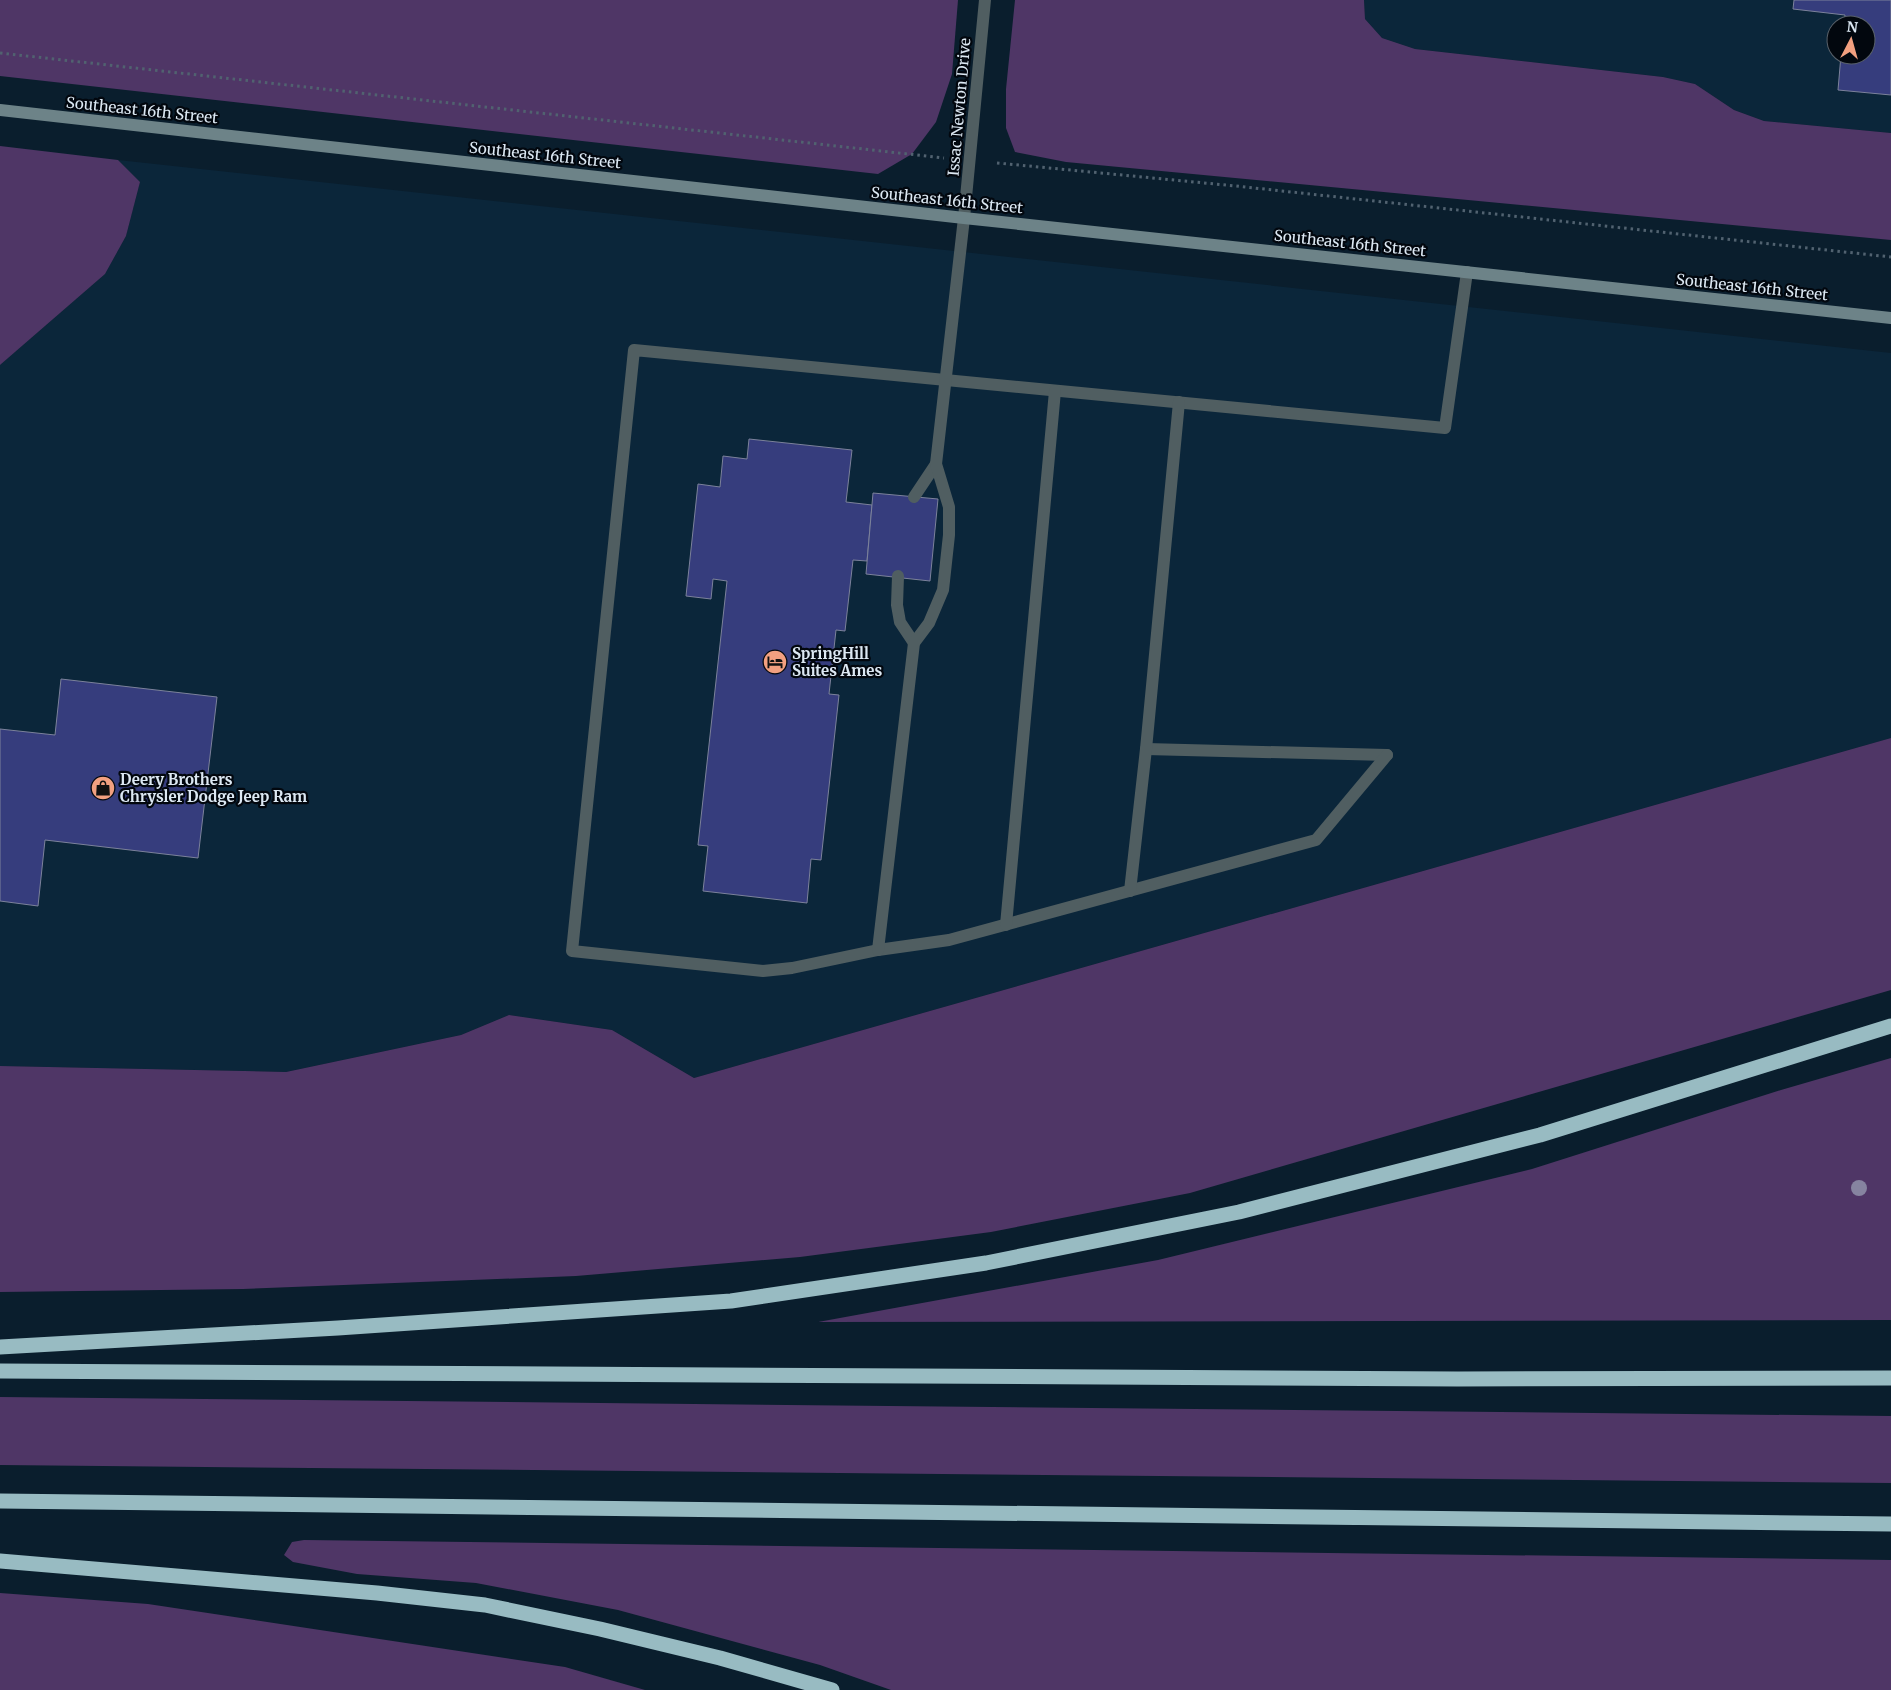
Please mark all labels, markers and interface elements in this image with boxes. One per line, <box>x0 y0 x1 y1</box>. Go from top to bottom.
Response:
north arrow <box>1826 15 1876 65</box>
text: N <box>1846 18 1859 37</box>
street label: Issac Newton Drive <box>943 37 975 177</box>
street label: Southeast 16th Street <box>65 93 219 127</box>
street label: Southeast 16th Street <box>468 138 622 172</box>
street label: Southeast 16th Street <box>870 183 1024 217</box>
street label: Southeast 16th Street <box>1273 226 1427 260</box>
street label: Southeast 16th Street <box>1675 270 1829 304</box>
place label: SpringHill Suites Ames <box>792 644 882 680</box>
hotel icon: SpringHill Suites Ames <box>762 649 788 675</box>
place label: Deery Brothers Chrysler Dodge Jeep Ram <box>120 770 307 806</box>
shop icon: Deery Brothers Chrysler Dodge Jeep Ram <box>90 775 116 801</box>

